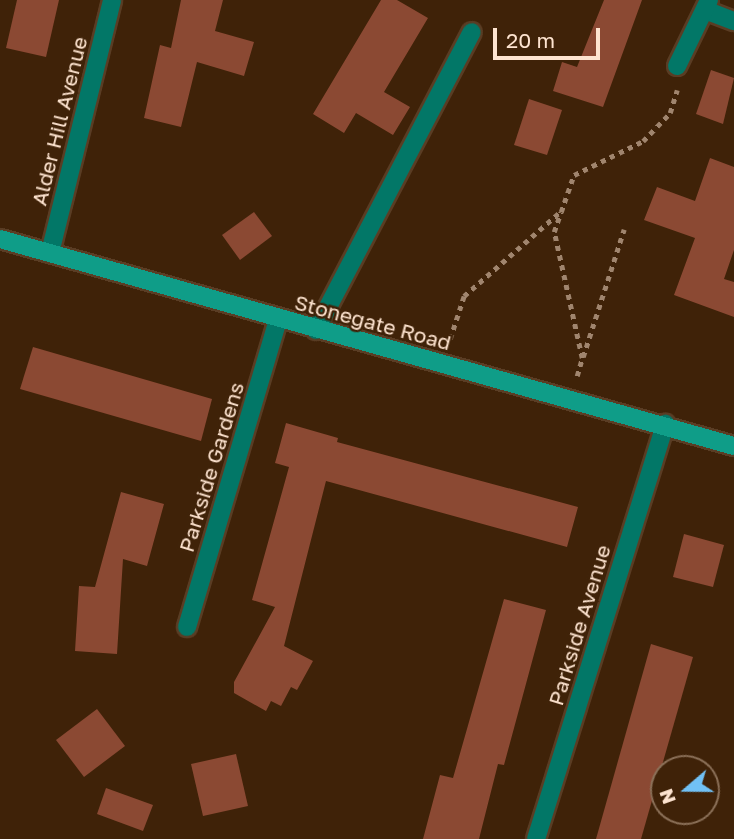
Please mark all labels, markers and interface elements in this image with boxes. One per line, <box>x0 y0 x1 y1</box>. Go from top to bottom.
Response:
scale bar <box>496 14 603 58</box>
text: 20 m <box>506 27 555 53</box>
street label: Alder Hill Avenue <box>26 34 92 208</box>
street label: Stonegate Road <box>292 289 454 355</box>
street label: Parkside Gardens <box>173 379 249 555</box>
street label: Parkside Avenue <box>543 542 615 708</box>
north arrow <box>650 755 720 825</box>
text: N <box>653 786 680 807</box>

